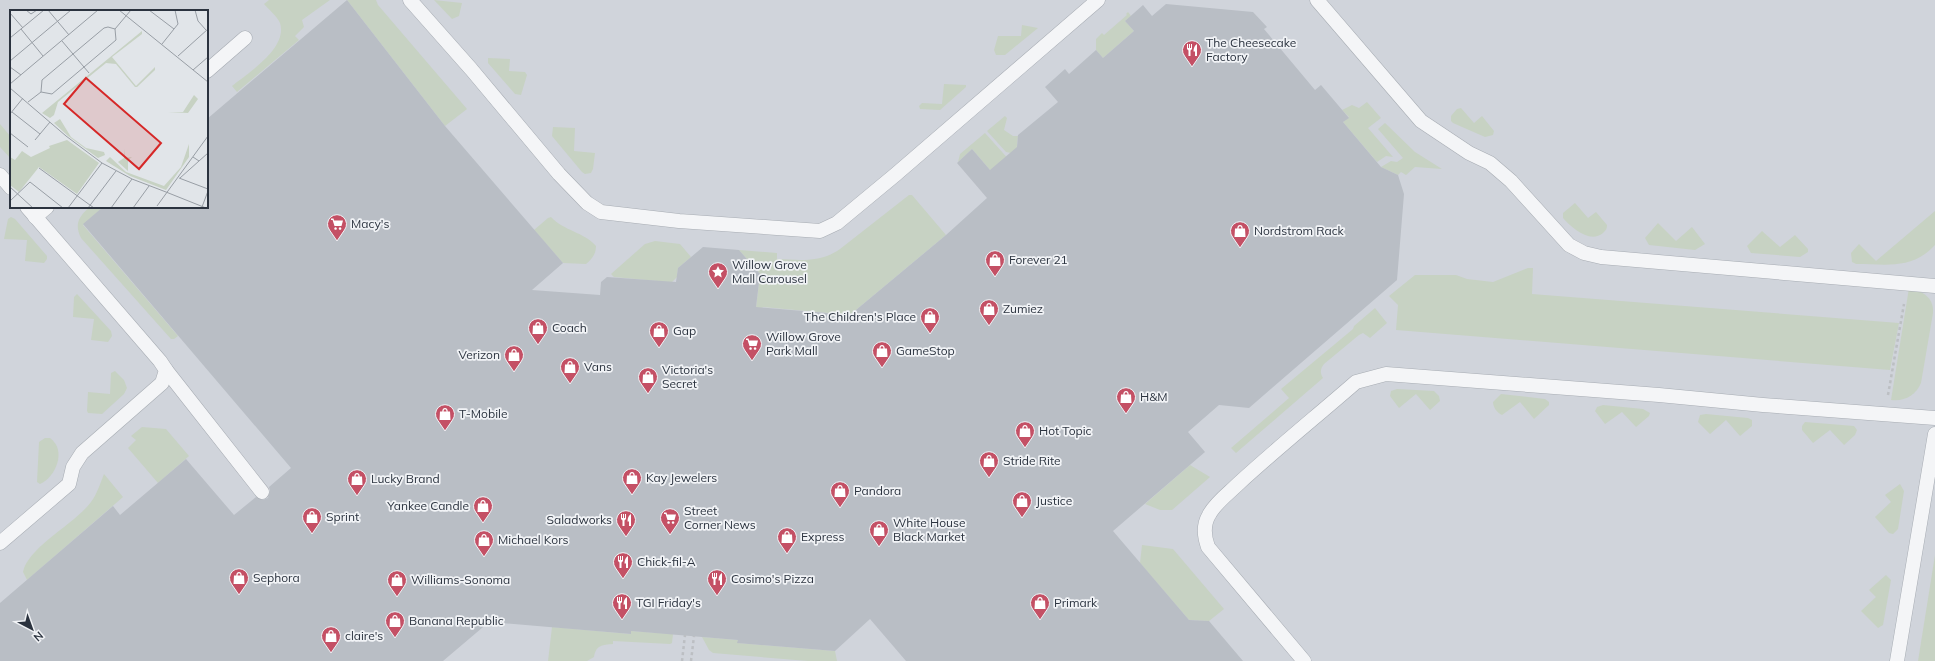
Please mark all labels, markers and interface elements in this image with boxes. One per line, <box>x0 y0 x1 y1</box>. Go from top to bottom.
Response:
inset map <box>10 10 208 208</box>
place label: The Cheesecake Factory <box>1206 35 1296 64</box>
restaurant icon: The Cheesecake Factory <box>1181 39 1203 67</box>
supermarket icon: Macy's <box>326 213 348 241</box>
place label: Macy's <box>351 216 390 231</box>
shop icon: Nordstrom Rack <box>1229 220 1251 248</box>
place label: Nordstrom Rack <box>1254 223 1345 238</box>
shop icon: Forever 21 <box>984 249 1006 277</box>
place label: Forever 21 <box>1009 252 1068 267</box>
place label: Willow Grove Mall Carousel <box>732 257 807 286</box>
place icon: Willow Grove Mall Carousel <box>707 261 729 289</box>
shop icon: Zumiez <box>978 298 1000 326</box>
place label: Zumiez <box>1003 301 1043 316</box>
shop icon: The Children's Place <box>919 306 941 334</box>
place label: The Children's Place <box>804 309 916 324</box>
shop icon: Coach <box>527 317 549 345</box>
place label: Coach <box>552 320 587 335</box>
shop icon: Gap <box>648 320 670 348</box>
place label: Gap <box>673 323 696 338</box>
place label: Willow Grove Park Mall <box>766 329 841 358</box>
supermarket icon: Willow Grove Park Mall <box>741 333 763 361</box>
shop icon: GameStop <box>871 340 893 368</box>
place label: GameStop <box>896 343 955 358</box>
shop icon: Verizon <box>503 344 525 372</box>
place label: Verizon <box>459 347 500 362</box>
shop icon: Vans <box>559 356 581 384</box>
place label: Vans <box>584 359 612 374</box>
place label: Victoria's Secret <box>662 362 713 391</box>
shop icon: Victoria's Secret <box>637 366 659 394</box>
shop icon: H&M <box>1115 386 1137 414</box>
place label: H&M <box>1140 389 1168 404</box>
shop icon: T-Mobile <box>434 403 456 431</box>
place label: T-Mobile <box>459 406 507 421</box>
shop icon: Hot Topic <box>1014 420 1036 448</box>
place label: Hot Topic <box>1039 423 1092 438</box>
shop icon: Stride Rite <box>978 450 1000 478</box>
place label: Stride Rite <box>1003 453 1061 468</box>
shop icon: Kay Jewelers <box>621 467 643 495</box>
shop icon: Lucky Brand <box>346 468 368 496</box>
place label: Kay Jewelers <box>646 470 717 485</box>
place label: Lucky Brand <box>371 471 440 486</box>
shop icon: Pandora <box>829 480 851 508</box>
place label: Pandora <box>854 483 901 498</box>
shop icon: Justice <box>1011 490 1033 518</box>
place label: Justice <box>1036 493 1072 508</box>
shop icon: Yankee Candle <box>472 495 494 523</box>
place label: Yankee Candle <box>386 498 469 513</box>
place label: Street Corner News <box>684 503 756 532</box>
shop icon: Sprint <box>301 506 323 534</box>
supermarket icon: Street Corner News <box>659 507 681 535</box>
place label: Sprint <box>326 509 359 524</box>
restaurant icon: Saladworks <box>615 509 637 537</box>
place label: Saladworks <box>546 512 612 527</box>
place label: White House Black Market <box>893 515 965 544</box>
shop icon: White House Black Market <box>868 519 890 547</box>
shop icon: Express <box>776 526 798 554</box>
shop icon: Michael Kors <box>473 529 495 557</box>
place label: Express <box>801 529 844 544</box>
place label: Michael Kors <box>498 532 568 547</box>
restaurant icon: Chick-fil-A <box>612 551 634 579</box>
place label: Chick-fil-A <box>637 554 696 569</box>
shop icon: Sephora <box>228 567 250 595</box>
restaurant icon: Cosimo's Pizza <box>706 568 728 596</box>
shop icon: Williams-Sonoma <box>386 569 408 597</box>
place label: Sephora <box>253 570 300 585</box>
place label: Cosimo's Pizza <box>731 571 814 586</box>
place label: Williams-Sonoma <box>411 572 510 587</box>
restaurant icon: TGI Friday's <box>611 592 633 620</box>
shop icon: Primark <box>1029 592 1051 620</box>
place label: TGI Friday's <box>636 595 701 610</box>
place label: Primark <box>1054 595 1098 610</box>
north arrow <box>12 609 52 649</box>
shop icon: Banana Republic <box>384 610 406 638</box>
place label: Banana Republic <box>409 613 504 628</box>
shop icon: claire's <box>320 625 342 653</box>
place label: claire's <box>345 628 383 643</box>
text: N <box>31 629 46 645</box>

